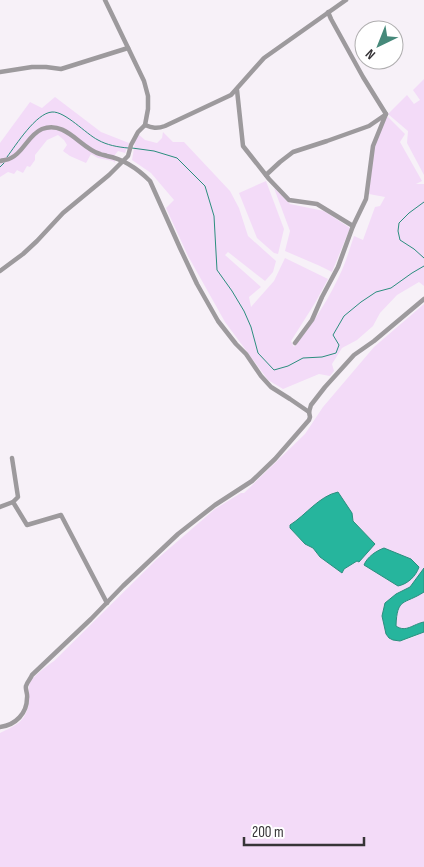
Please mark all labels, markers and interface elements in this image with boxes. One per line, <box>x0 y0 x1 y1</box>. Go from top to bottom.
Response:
north arrow <box>354 20 404 70</box>
text: N <box>362 45 379 63</box>
scale bar <box>244 814 364 846</box>
text: 200 m <box>252 823 284 842</box>

